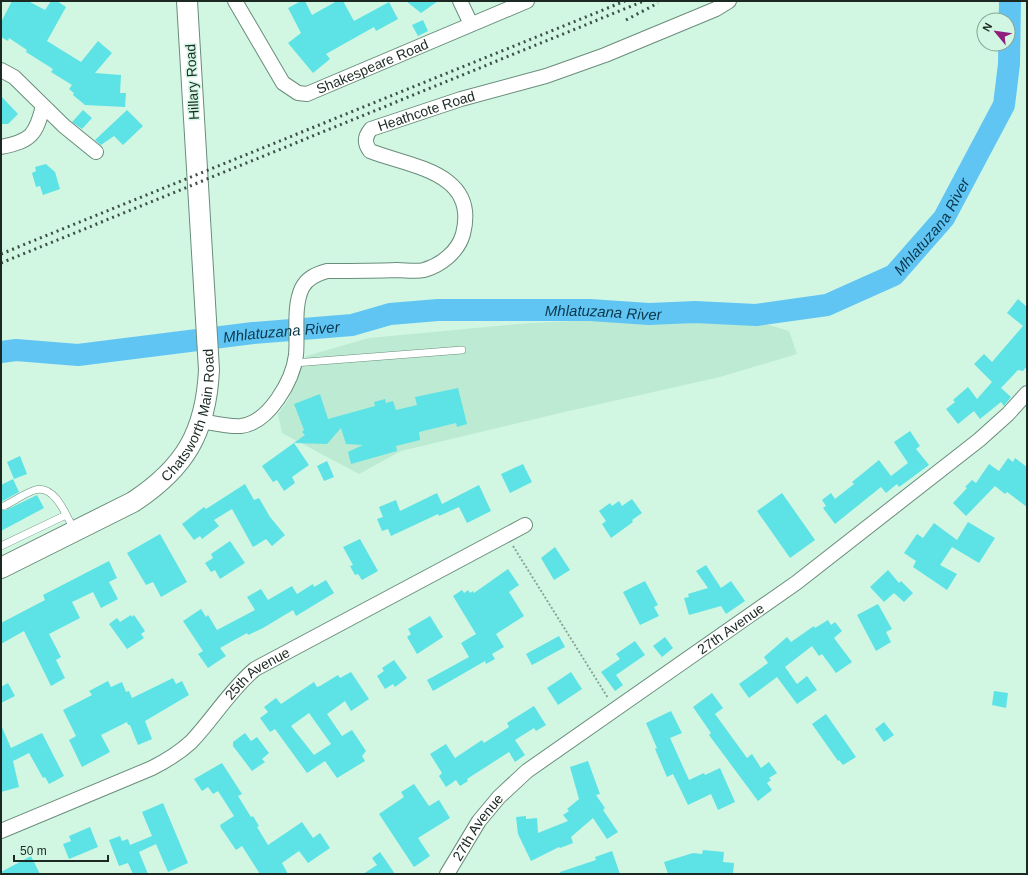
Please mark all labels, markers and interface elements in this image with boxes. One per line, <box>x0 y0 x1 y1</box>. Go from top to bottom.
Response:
north arrow <box>976 12 1016 52</box>
text: N <box>980 21 994 34</box>
street label: Shakespeare Road <box>314 36 431 97</box>
street label: Hillary Road <box>182 44 202 120</box>
street label: Heathcote Road <box>376 88 477 134</box>
water label: Mhlatuzana River <box>890 174 973 278</box>
water label: Mhlatuzana River <box>545 301 663 323</box>
water label: Mhlatuzana River <box>222 317 341 345</box>
street label: Chatsworth Main Road <box>158 348 217 485</box>
street label: 27th Avenue <box>694 600 767 657</box>
street label: 25th Avenue <box>221 644 292 703</box>
street label: 27th Avenue <box>449 790 506 863</box>
scale bar <box>14 837 108 863</box>
text: 50 m <box>20 844 47 858</box>

